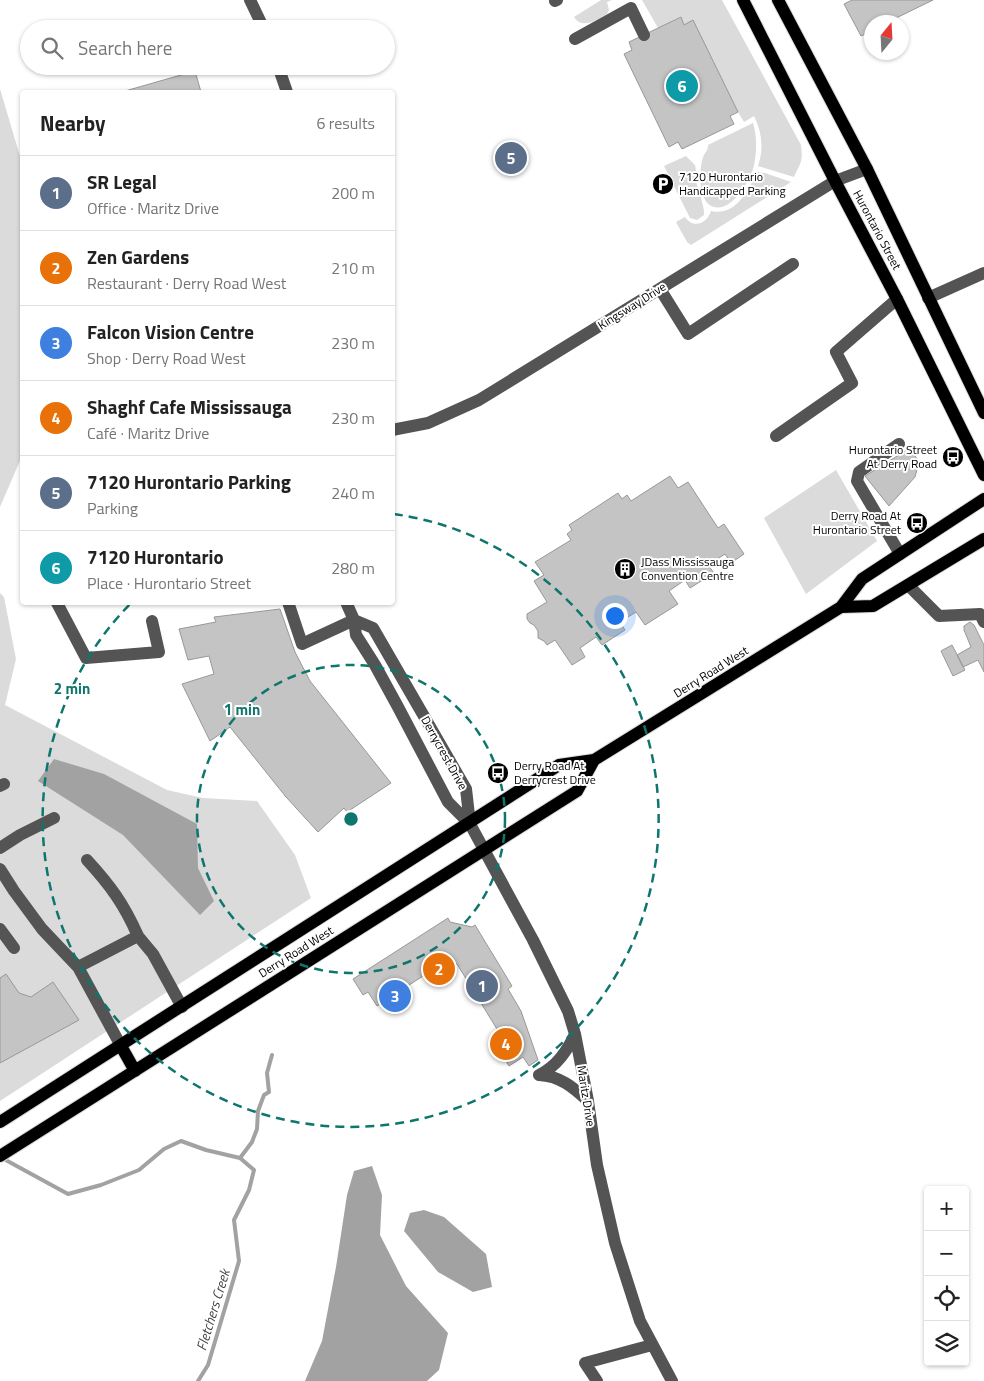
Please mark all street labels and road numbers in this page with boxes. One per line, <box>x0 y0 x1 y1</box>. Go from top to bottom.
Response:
street label: Hurontario Street <box>848 186 907 274</box>
street label: Kingsway Drive <box>594 277 670 334</box>
street label: Derry Road West <box>669 640 753 702</box>
street label: Derrycrest Drive <box>416 712 473 793</box>
street label: Derry Road West <box>254 920 338 982</box>
street label: Maritz Drive <box>572 1064 601 1128</box>

